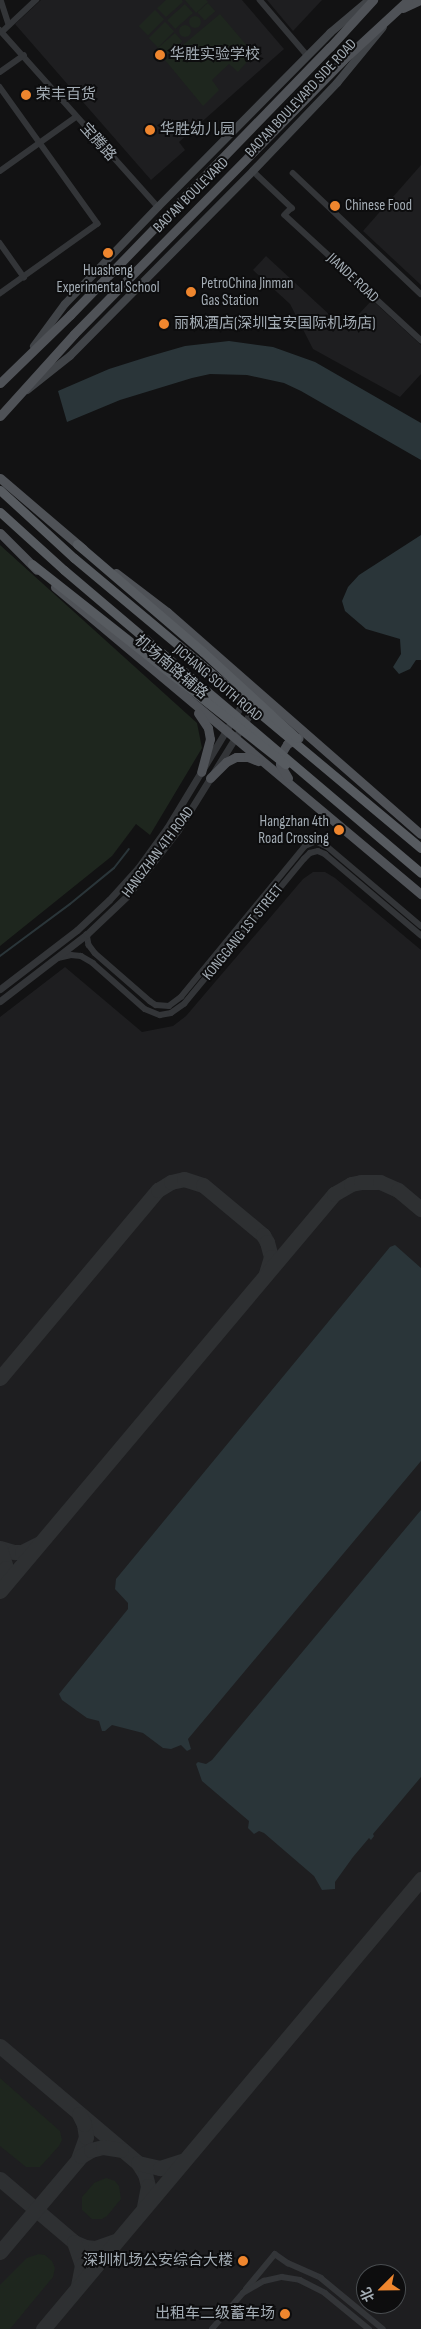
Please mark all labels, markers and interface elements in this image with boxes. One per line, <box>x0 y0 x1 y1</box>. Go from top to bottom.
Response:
street label: BAO'AN BOULEVARD SIDE ROAD <box>242 35 360 161</box>
place label: 华胜实验学校 <box>170 46 260 64</box>
marker: 华胜实验学校 <box>154 49 166 61</box>
place label: 荣丰百货 <box>36 86 96 104</box>
marker: 荣丰百货 <box>20 89 32 101</box>
street label: 宝腾路 <box>76 119 120 165</box>
place label: 华胜幼儿园 <box>160 121 235 139</box>
marker: 华胜幼儿园 <box>144 124 156 136</box>
street label: BAO'AN BOULEVARD <box>149 153 233 237</box>
place label: Chinese Food <box>345 197 412 215</box>
marker: Chinese Food <box>329 200 341 212</box>
marker: Huasheng Experimental School <box>102 247 114 259</box>
street label: JIANDE ROAD <box>323 250 383 306</box>
place label: Huasheng Experimental School <box>57 261 159 296</box>
place label: PetroChina Jinman Gas Station <box>201 274 293 309</box>
marker: PetroChina Jinman Gas Station <box>185 286 197 298</box>
place label: 丽枫酒店(深圳宝安国际机场店) <box>174 315 375 333</box>
marker: 丽枫酒店(深圳宝安国际机场店) <box>158 318 170 330</box>
street label: 机场南路辅路 <box>131 631 211 703</box>
street label: JICHANG SOUTH ROAD <box>170 641 266 725</box>
street label: HANGZHAN 4TH ROAD <box>118 803 198 901</box>
place label: Hangzhan 4th Road Crossing <box>258 812 329 847</box>
marker: Hangzhan 4th Road Crossing <box>333 824 345 836</box>
street label: KONGGANG 1ST STREET <box>199 880 287 984</box>
place label: 深圳机场公安综合大楼 <box>83 2252 233 2270</box>
marker: 深圳机场公安综合大楼 <box>237 2255 249 2267</box>
north arrow <box>356 2264 406 2314</box>
text: 北 <box>357 2285 378 2304</box>
place label: 出租车二级蓄车场 <box>155 2305 275 2323</box>
marker: 出租车二级蓄车场 <box>279 2308 291 2320</box>

